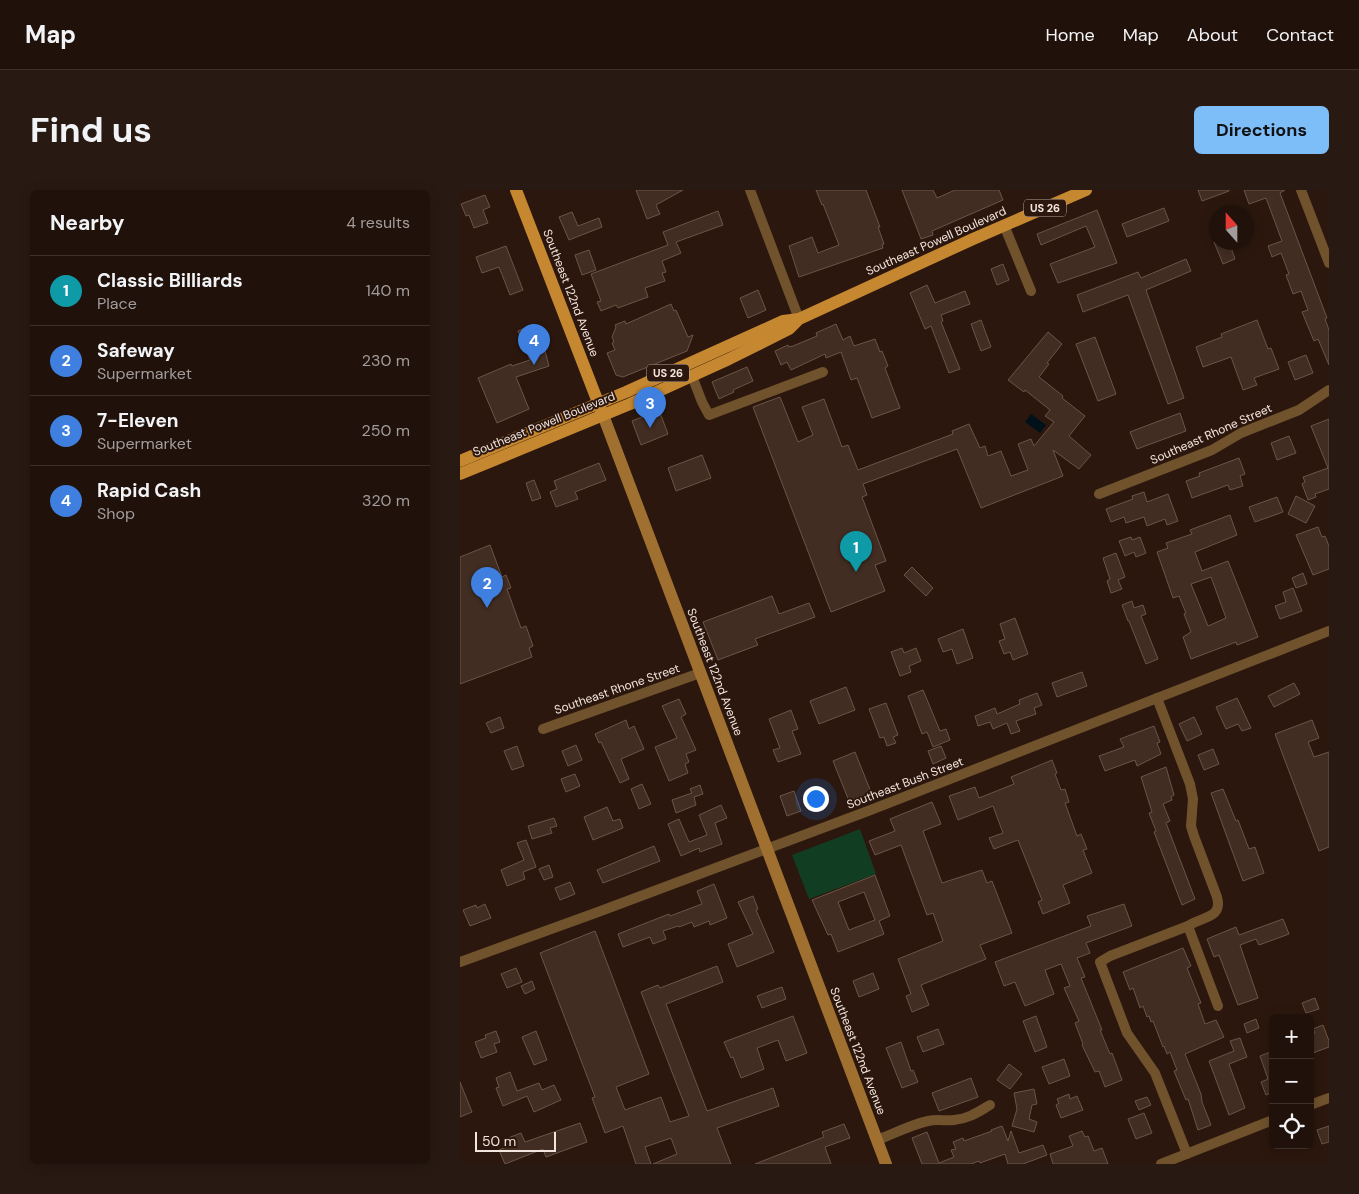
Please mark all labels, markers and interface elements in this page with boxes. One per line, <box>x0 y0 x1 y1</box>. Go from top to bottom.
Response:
text: Map <box>25 19 76 50</box>
text: Home <box>1045 23 1095 47</box>
text: Map <box>1123 23 1159 47</box>
text: About <box>1187 23 1238 47</box>
text: Contact <box>1266 23 1334 47</box>
button: Directions <box>1194 106 1329 154</box>
text: Find us <box>30 107 152 153</box>
road number: US 26 <box>1024 200 1066 217</box>
street label: Southeast Powell Boulevard <box>863 203 1009 279</box>
north arrow <box>1209 205 1254 250</box>
text: Nearby <box>50 209 124 237</box>
text: 4 results <box>346 212 410 233</box>
street label: Southeast 122nd Avenue <box>539 227 603 359</box>
text: Classic Billiards <box>97 268 243 293</box>
text: 1 <box>63 280 69 301</box>
text: 140 m <box>366 280 410 301</box>
text: Place <box>97 293 137 314</box>
pin: 4 <box>518 324 550 365</box>
text: Safeway <box>97 338 175 363</box>
text: 2 <box>61 350 71 371</box>
text: 230 m <box>362 350 410 371</box>
text: Supermarket <box>97 363 192 384</box>
road number: US 26 <box>647 364 689 382</box>
pin: 3 <box>634 387 666 428</box>
street label: Southeast Powell Boulevard <box>470 388 618 460</box>
street label: Southeast Rhone Street <box>1148 400 1275 468</box>
text: 7-Eleven <box>97 408 179 433</box>
text: 3 <box>61 420 71 441</box>
text: 250 m <box>362 420 410 441</box>
text: Supermarket <box>97 433 192 454</box>
text: Rapid Cash <box>97 478 201 503</box>
text: 4 <box>61 490 71 511</box>
text: 320 m <box>362 490 410 511</box>
text: Shop <box>97 503 135 524</box>
pin: 1 <box>840 531 872 572</box>
pin: 2 <box>471 567 503 608</box>
street label: Southeast 122nd Avenue <box>683 606 747 738</box>
street label: Southeast Rhone Street <box>552 660 682 718</box>
street label: Southeast Bush Street <box>844 753 966 813</box>
your location <box>803 786 829 812</box>
street label: Southeast 122nd Avenue <box>826 985 890 1117</box>
map controls <box>1269 1014 1314 1149</box>
button: + <box>1269 1014 1314 1059</box>
button: − <box>1269 1059 1314 1104</box>
button: locate <box>1269 1104 1314 1149</box>
scale bar <box>475 1129 556 1152</box>
text: 50 m <box>482 1132 516 1150</box>

